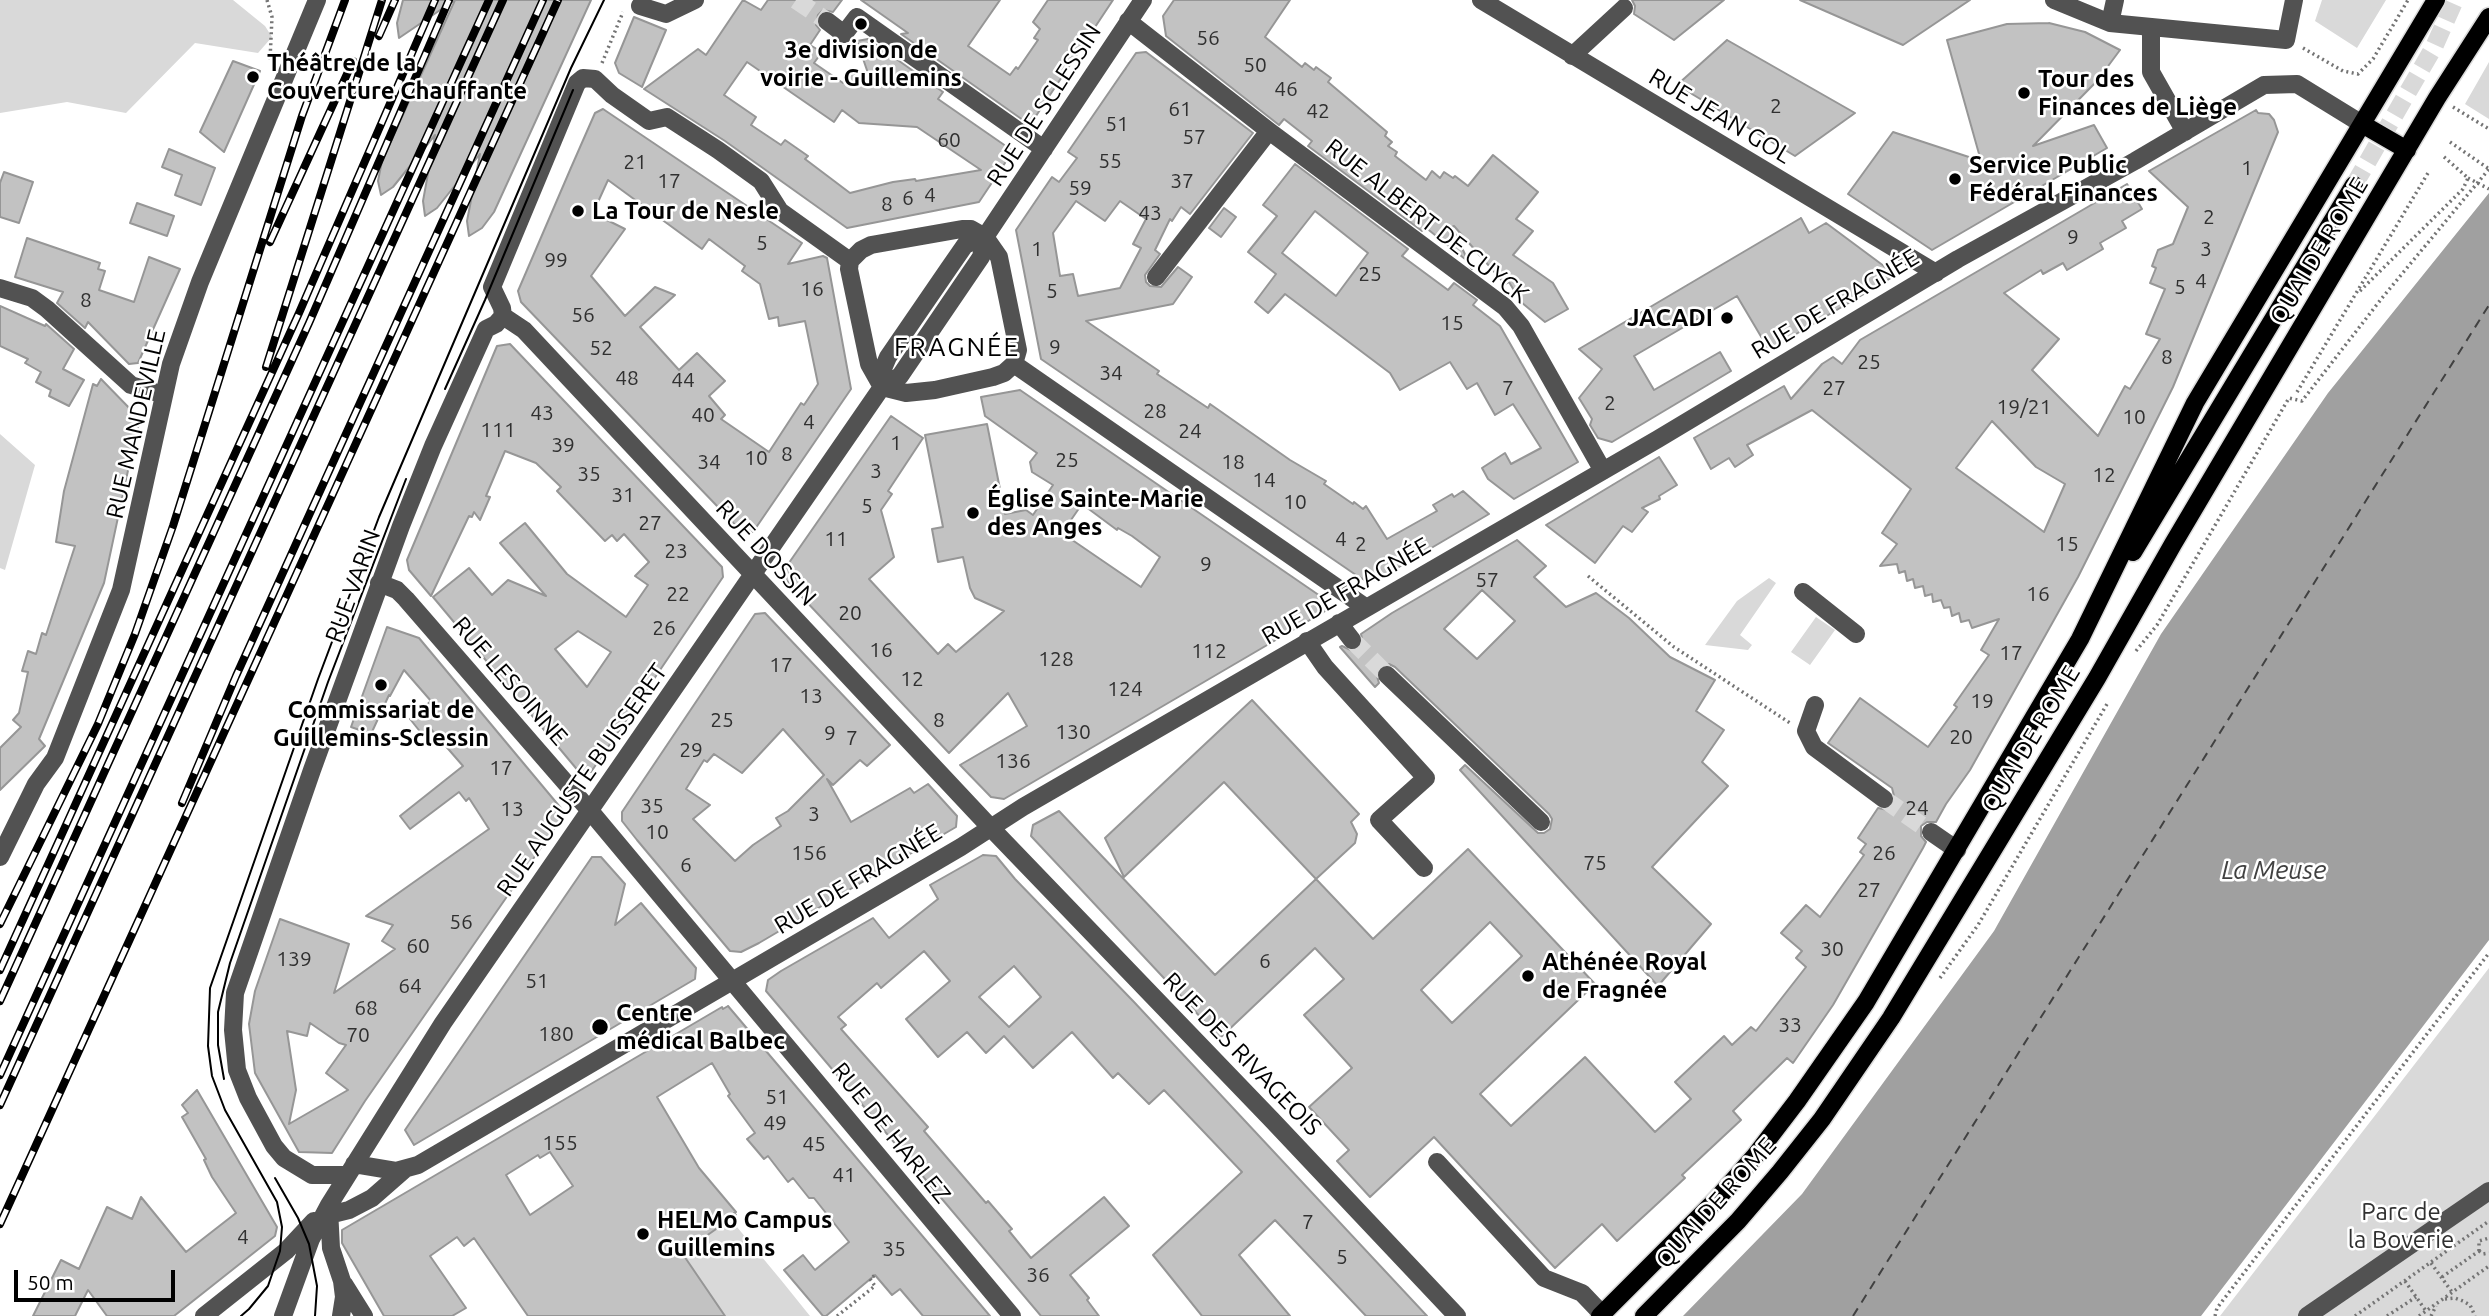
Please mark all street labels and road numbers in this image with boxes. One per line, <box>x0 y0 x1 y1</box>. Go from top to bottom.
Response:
street label: RUE DE SCLESSIN <box>981 18 1107 192</box>
street label: RUE JEAN GOL <box>1644 62 1796 170</box>
street label: RUE ALBERT DE CUYCK <box>1320 133 1534 309</box>
street label: QUAI DE ROME <box>2264 172 2374 330</box>
street label: RUE DE FRAGNÉE <box>1746 243 1924 365</box>
street label: RUE MANDEVILLE <box>100 326 172 522</box>
street label: RUE DOSSIN <box>710 494 822 612</box>
street label: RUE VARIN <box>319 526 387 646</box>
street label: RUE DE FRAGNÉE <box>1257 531 1435 651</box>
street label: RUE LESOINNE <box>446 611 574 751</box>
street label: RUE AUGUSTE BUISSERET <box>491 658 673 902</box>
street label: QUAI DE ROME <box>1976 660 2086 818</box>
street label: RUE DE FRAGNÉE <box>769 818 947 940</box>
street label: RUE DES RIVAGEOIS <box>1157 966 1327 1142</box>
street label: RUE DE HARLEZ <box>825 1057 957 1209</box>
street label: QUAI DE ROME <box>1650 1132 1782 1274</box>

